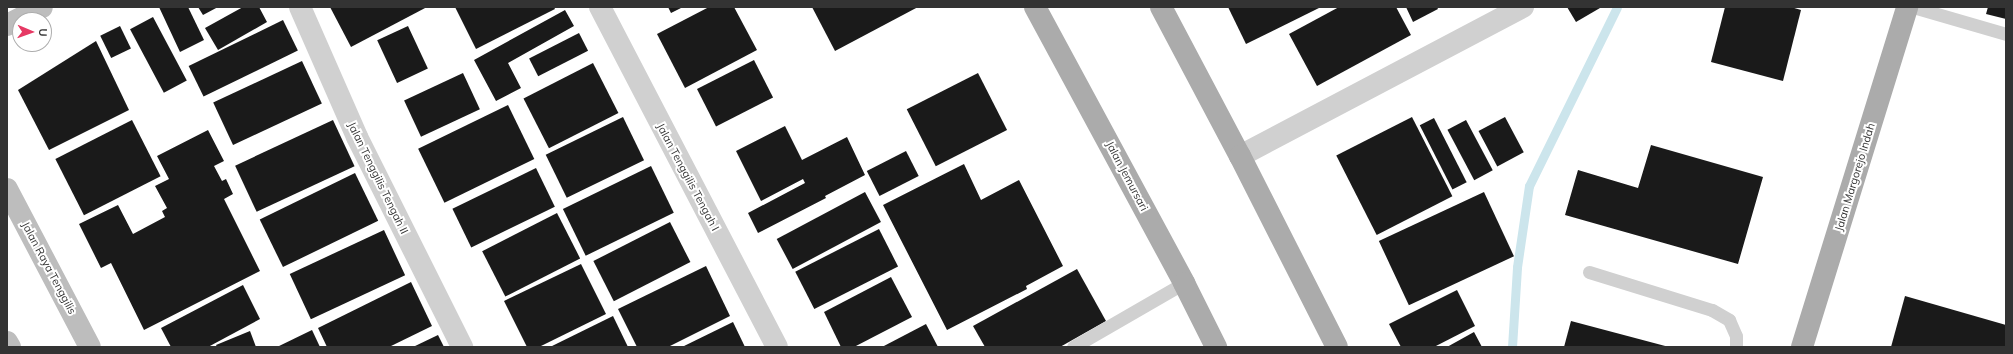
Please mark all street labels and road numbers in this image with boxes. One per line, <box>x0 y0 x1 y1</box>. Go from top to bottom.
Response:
street label: Jalan Tenggilis Tengah II <box>345 120 411 236</box>
street label: Jalan Tenggilis Tengah I <box>654 121 722 233</box>
street label: Jalan Margorejo Indah <box>1832 121 1878 233</box>
street label: Jalan Jemursari <box>1103 139 1151 213</box>
street label: Jalan Raya Tenggilis <box>19 219 79 317</box>

